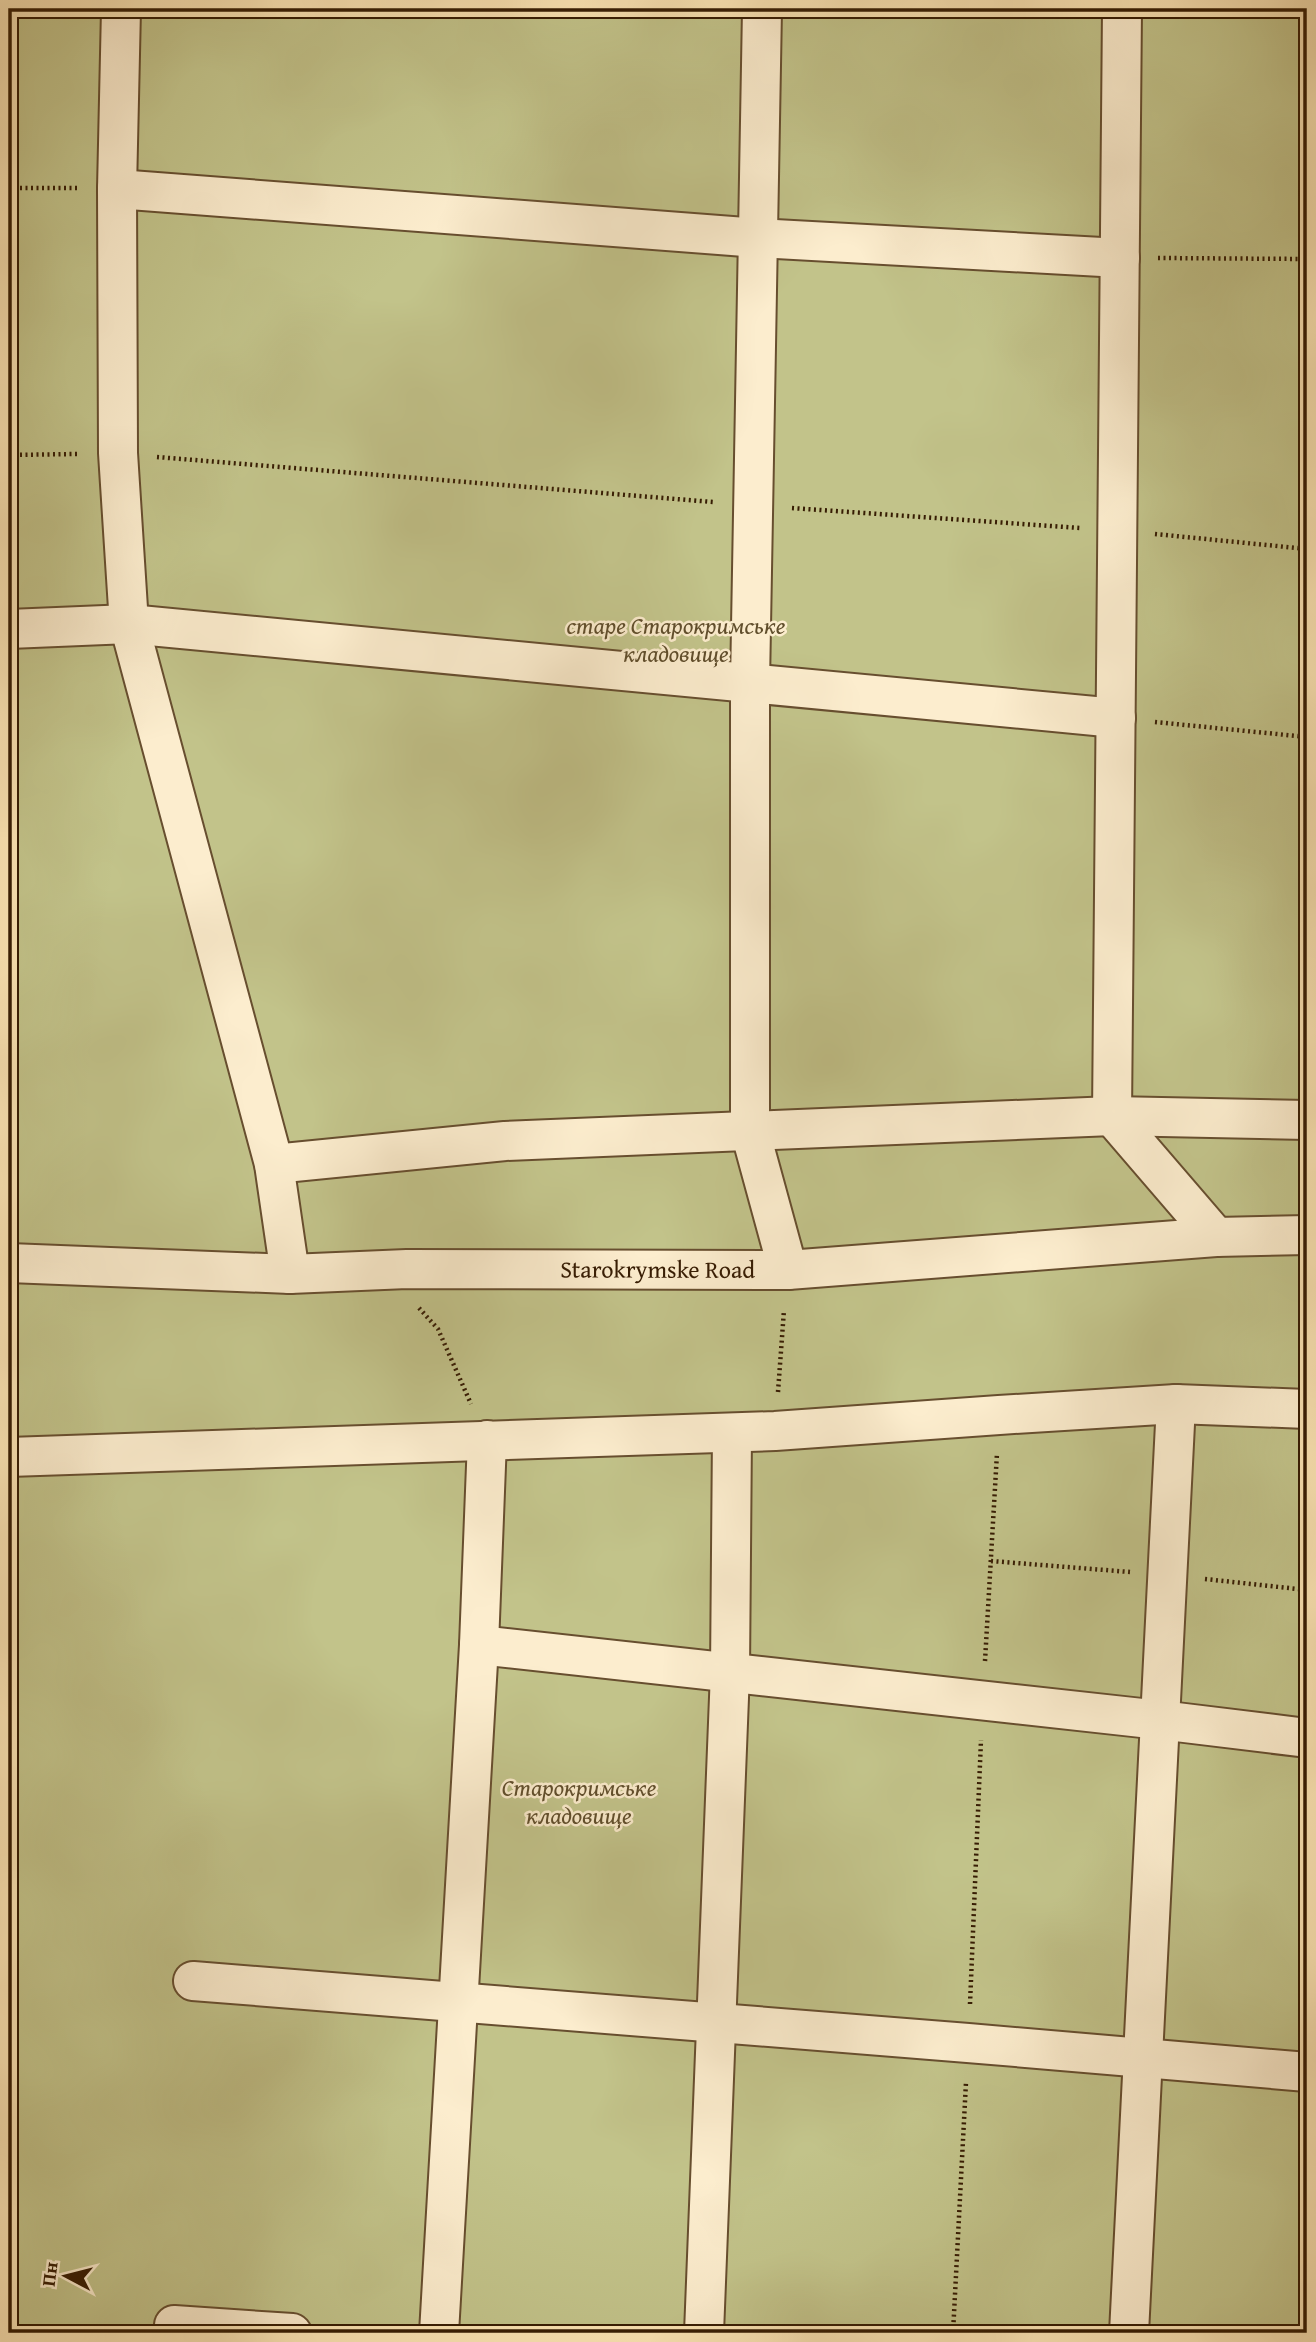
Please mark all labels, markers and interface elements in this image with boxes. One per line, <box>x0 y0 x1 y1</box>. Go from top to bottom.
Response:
park label: старе Старокримське кладовище <box>566 608 786 671</box>
street label: Starokrymske Road <box>560 1251 755 1287</box>
park label: Старокримське кладовище <box>502 1770 657 1833</box>
north arrow <box>32 2240 102 2310</box>
text: Пн <box>34 2260 65 2288</box>

